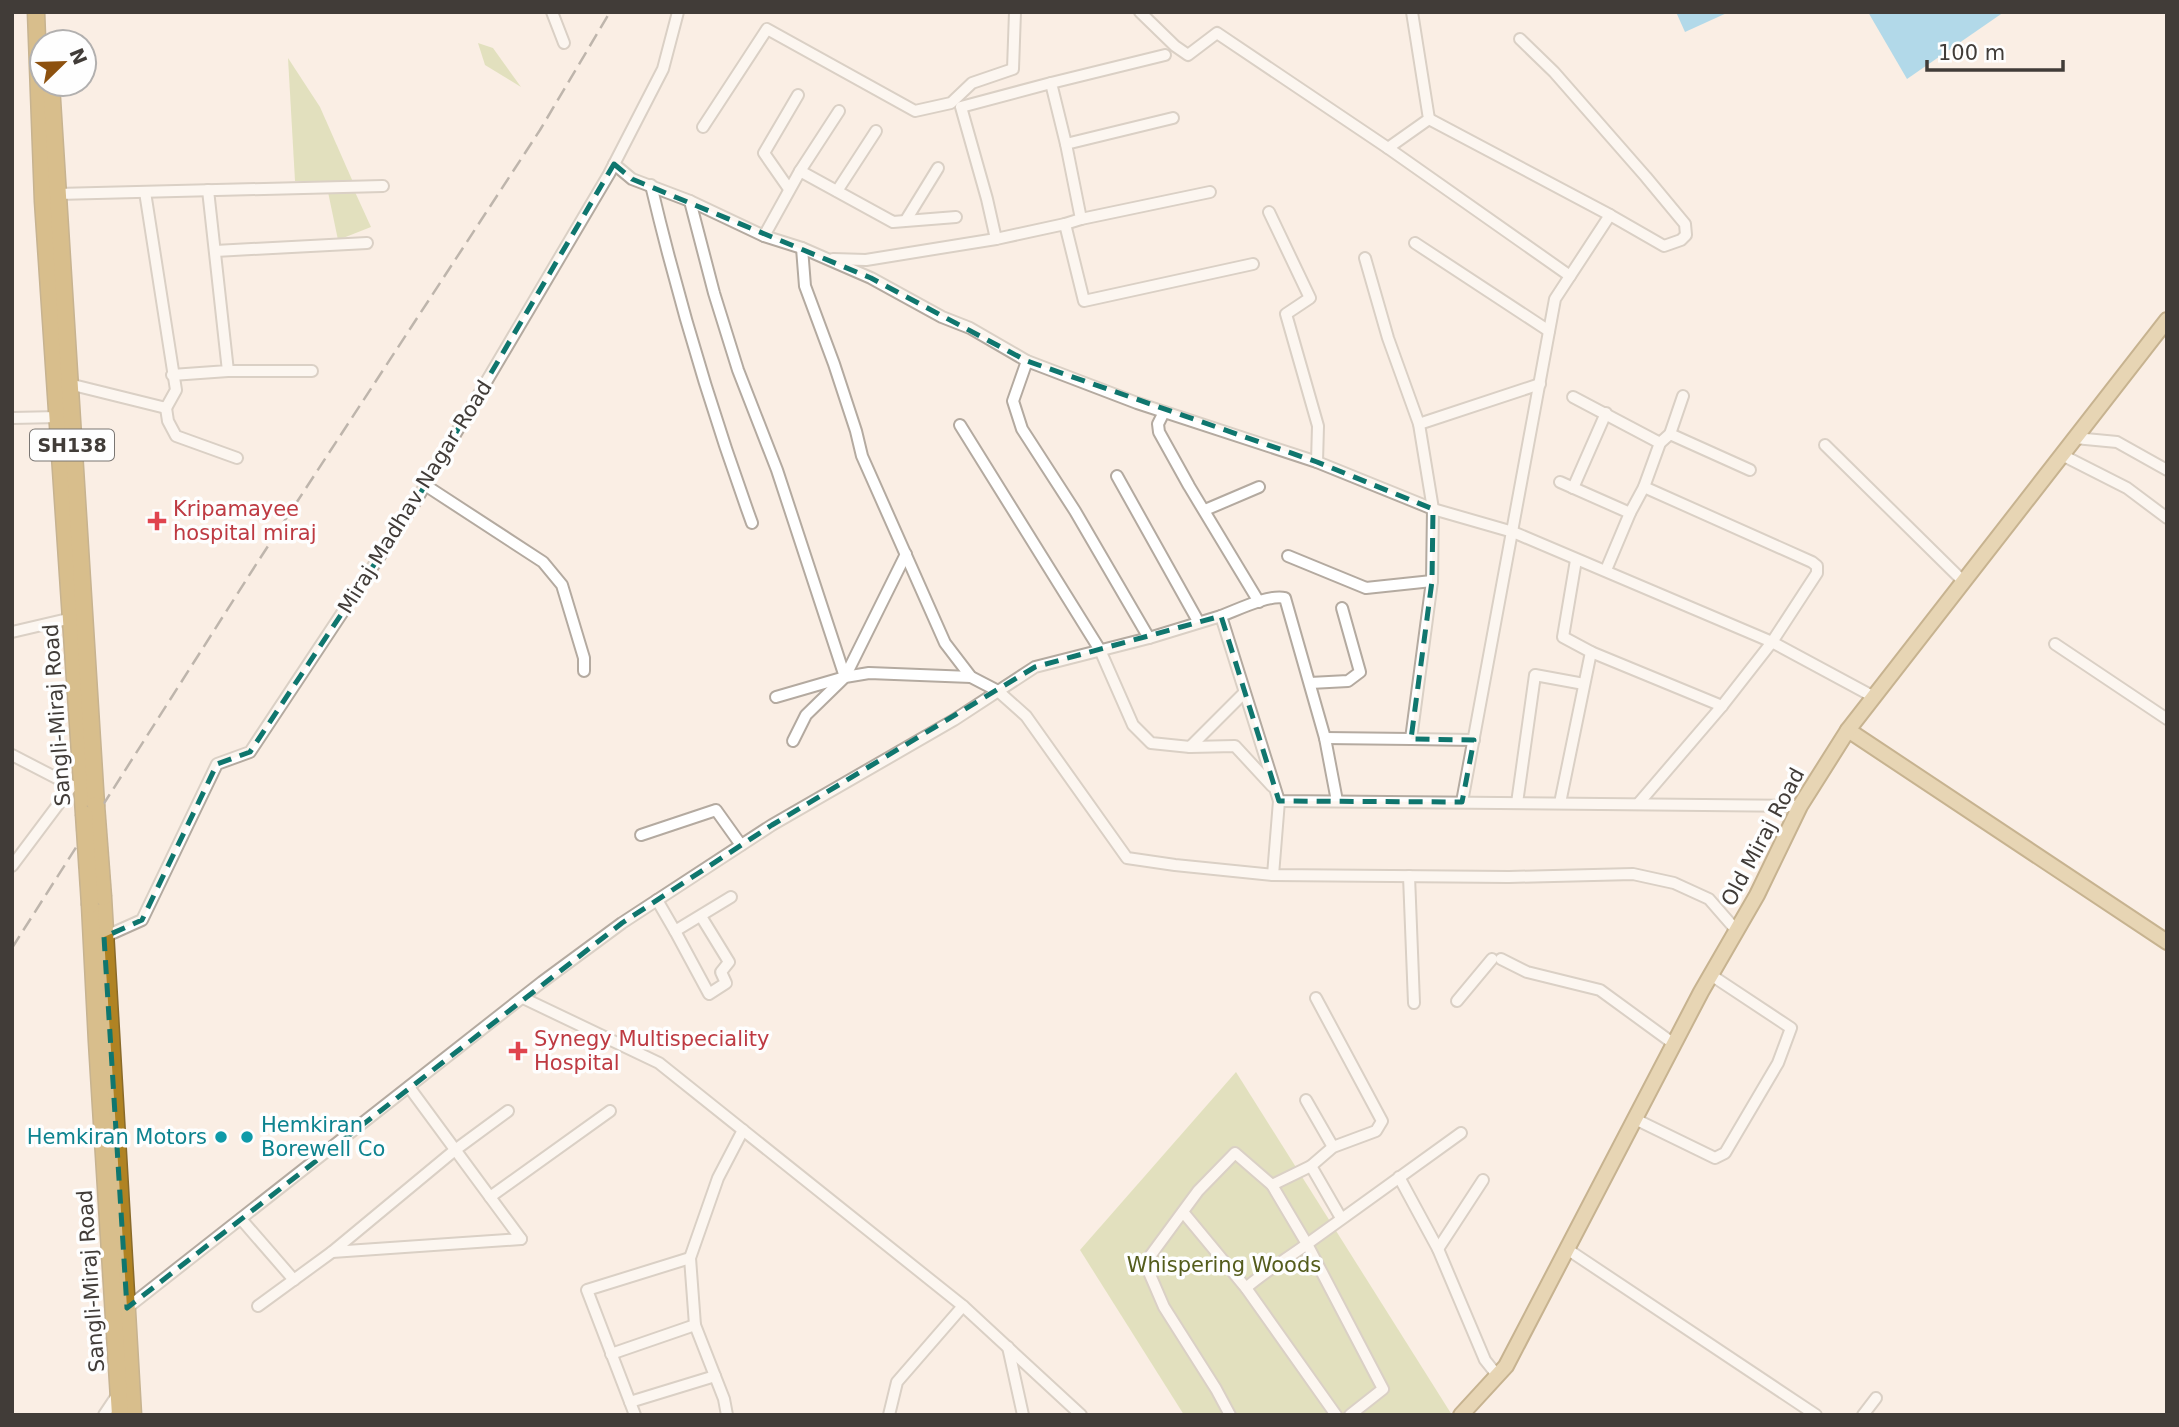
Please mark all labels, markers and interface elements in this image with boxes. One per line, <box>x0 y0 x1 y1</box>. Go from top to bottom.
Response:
north arrow <box>28 28 98 98</box>
scale bar <box>1927 28 2064 72</box>
text: 100 m <box>1938 41 2005 65</box>
text: N <box>65 45 92 68</box>
street label: Miraj Madhav Nagar Road <box>333 376 497 618</box>
road number: SH138 <box>30 430 114 460</box>
place label: Kripamayee hospital miraj <box>173 497 317 545</box>
marker: Kripamayee hospital miraj <box>147 511 167 531</box>
street label: Sangli-Miraj Road <box>39 623 75 807</box>
street label: Old Miraj Road <box>1716 764 1810 910</box>
place label: Synegy Multispeciality Hospital <box>534 1027 770 1075</box>
marker: Synegy Multispeciality Hospital <box>508 1041 528 1061</box>
place label: Hemkiran Borewell Co <box>261 1113 385 1161</box>
place label: Hemkiran Motors <box>27 1125 207 1149</box>
marker: Hemkiran Motors <box>213 1129 229 1145</box>
marker: Hemkiran Borewell Co <box>239 1129 255 1145</box>
street label: Sangli-Miraj Road <box>73 1189 109 1373</box>
park label: Whispering Woods <box>1127 1253 1321 1277</box>

